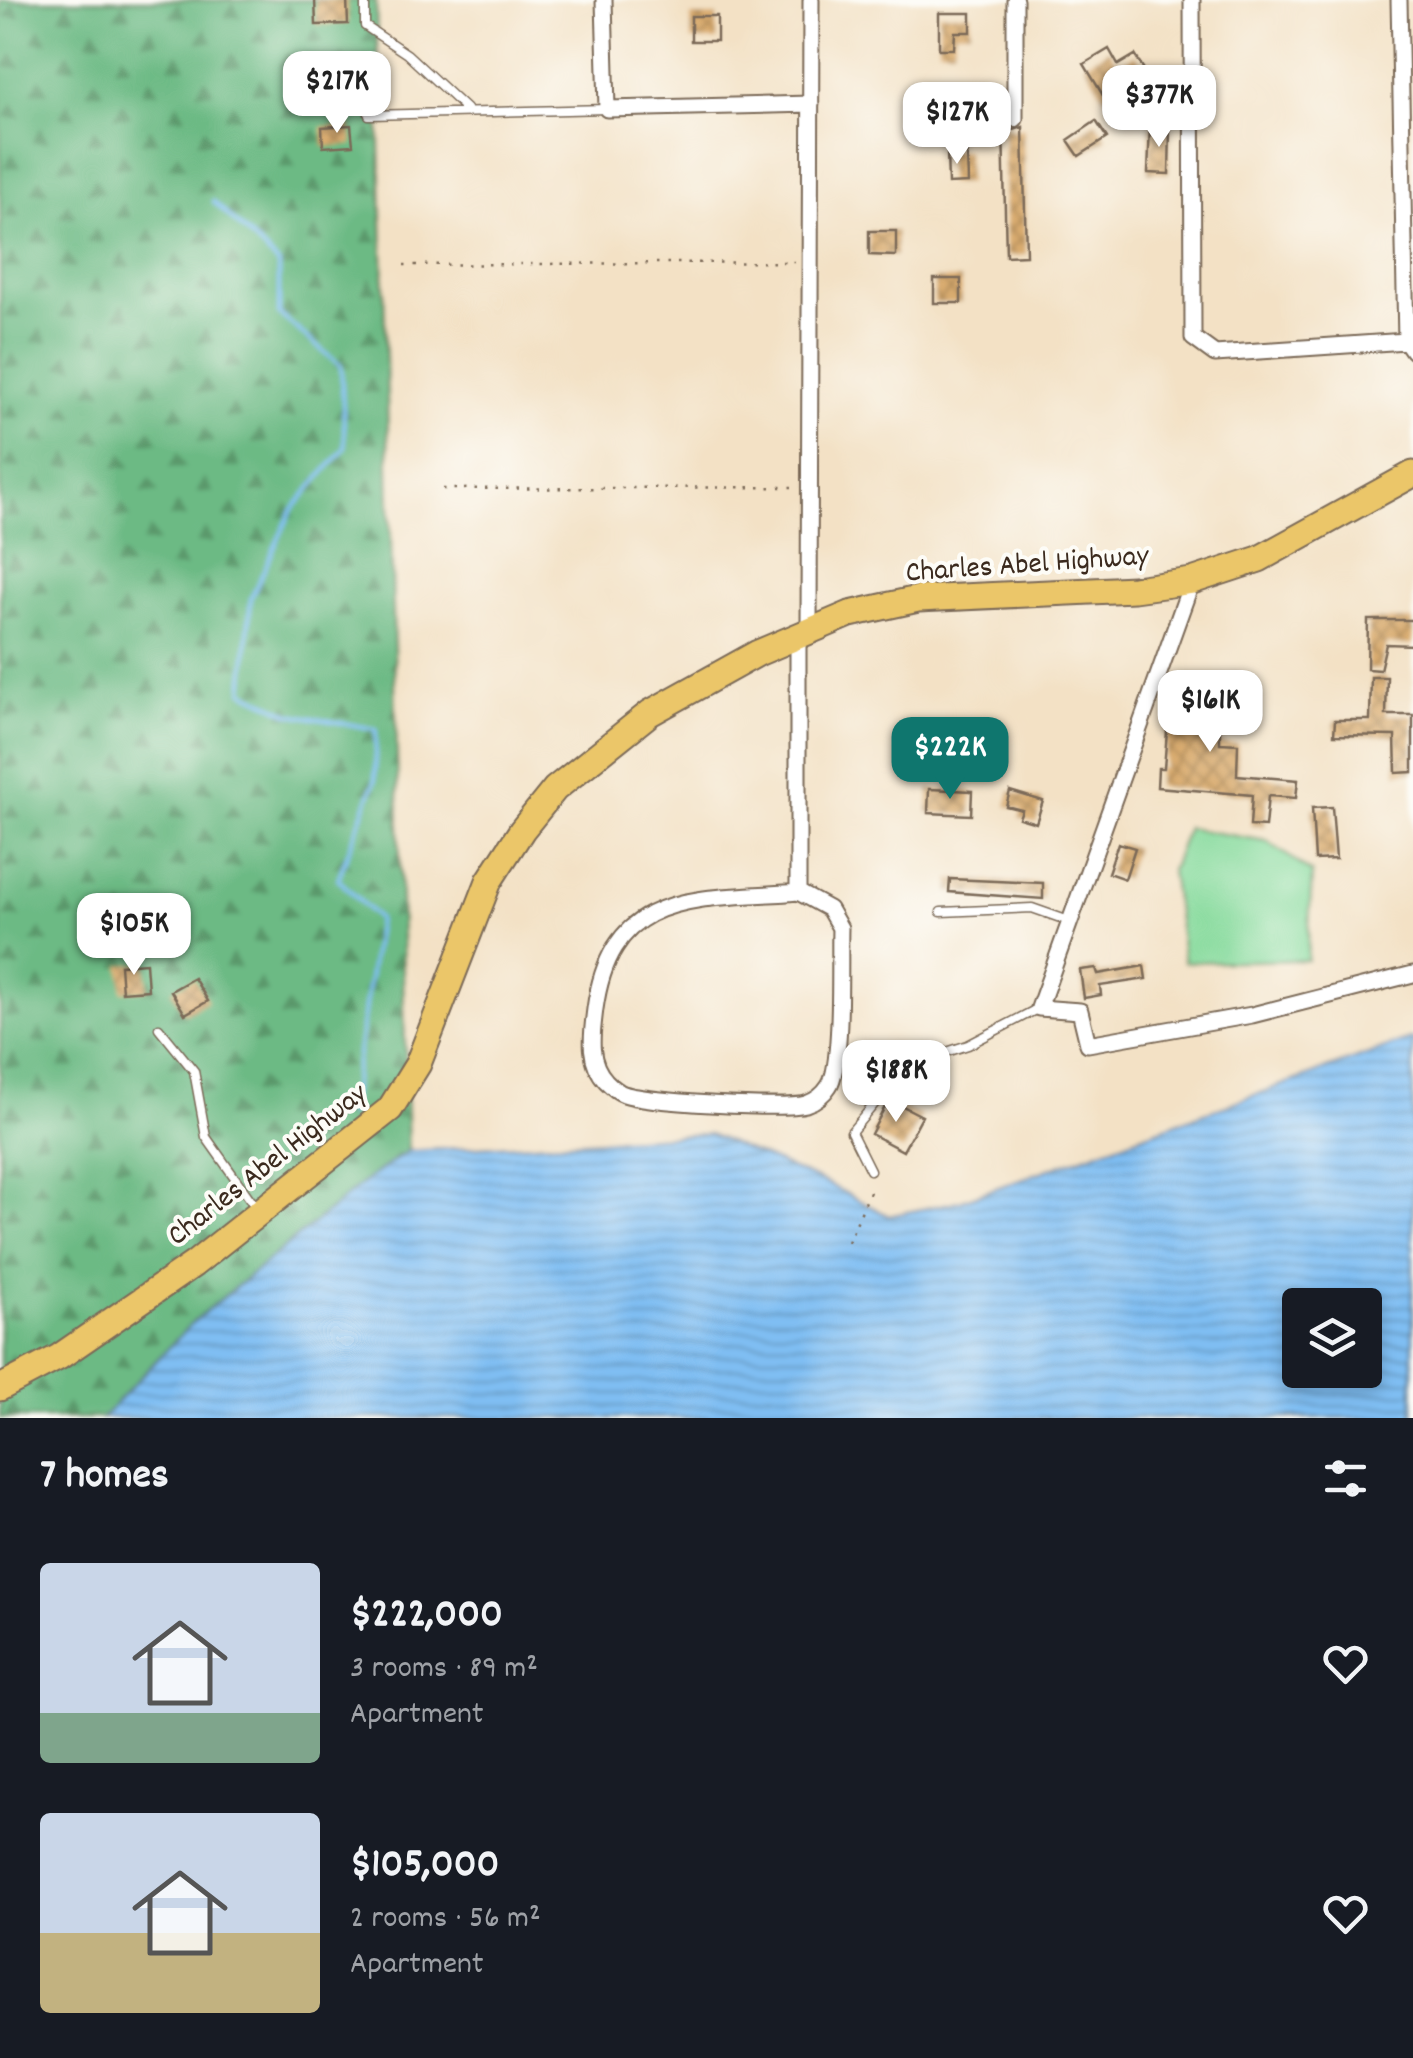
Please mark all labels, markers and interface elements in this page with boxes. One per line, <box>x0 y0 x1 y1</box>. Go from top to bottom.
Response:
pin: $217K <box>267 51 407 136</box>
text: $217K <box>305 60 369 106</box>
pin: $377K <box>1089 65 1229 150</box>
text: $377K <box>1124 74 1194 120</box>
pin: $127K <box>887 82 1027 167</box>
text: $127K <box>925 91 989 137</box>
street label: Charles Abel Highway <box>904 536 1151 596</box>
pin: $161K <box>1140 670 1280 755</box>
text: $161K <box>1180 679 1240 725</box>
pin: $222K <box>880 717 1020 802</box>
text: $222K <box>914 726 986 772</box>
pin: $105K <box>64 893 204 978</box>
text: $105K <box>99 902 169 948</box>
pin: $188K <box>826 1040 966 1125</box>
text: $188K <box>864 1049 928 1095</box>
street label: Charles Abel Highway <box>160 1074 379 1258</box>
map controls <box>1282 1288 1382 1388</box>
button: layers <box>1282 1288 1382 1388</box>
text: 7 homes <box>40 1448 169 1508</box>
icon: filters <box>1318 1451 1373 1506</box>
text: $222,000 <box>350 1587 503 1647</box>
icon: home <box>120 1603 240 1723</box>
icon: heart <box>1318 1636 1373 1691</box>
text: 3 rooms · 89 m² <box>350 1647 538 1693</box>
text: Apartment <box>350 1693 484 1739</box>
text: $105,000 <box>350 1837 499 1897</box>
icon: home <box>120 1853 240 1973</box>
icon: heart <box>1318 1886 1373 1941</box>
text: 2 rooms · 56 m² <box>350 1897 541 1943</box>
text: Apartment <box>350 1943 484 1989</box>

